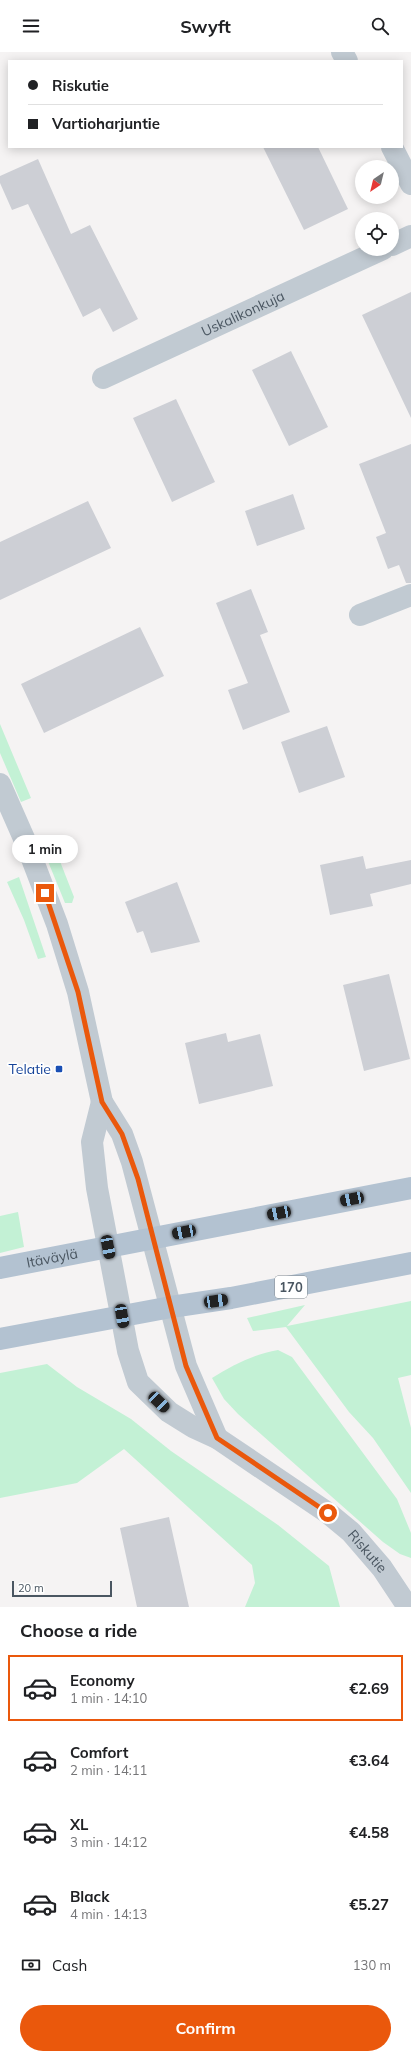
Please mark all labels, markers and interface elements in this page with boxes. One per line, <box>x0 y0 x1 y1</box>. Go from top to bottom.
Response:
icon: menu <box>20 15 42 37</box>
text: Swyft <box>180 15 231 38</box>
icon: search <box>369 15 391 37</box>
text: Riskutie <box>52 76 109 95</box>
text: Vartioharjuntie <box>52 114 160 133</box>
north arrow <box>355 160 399 204</box>
map controls <box>355 160 399 256</box>
button: locate <box>355 212 399 256</box>
street label: Uskalikonkuja <box>198 287 287 341</box>
callout: 1 min <box>12 835 78 863</box>
text: 1 min <box>28 841 62 857</box>
route end <box>36 884 54 902</box>
place label: Telatie <box>8 1060 51 1078</box>
marker: Telatie <box>54 1064 64 1074</box>
car <box>339 1191 365 1207</box>
car <box>266 1205 292 1221</box>
car <box>171 1224 197 1240</box>
car <box>100 1234 116 1260</box>
street label: Itäväylä <box>25 1244 79 1272</box>
road number: 170 <box>275 1276 307 1298</box>
car <box>203 1293 229 1309</box>
car <box>114 1303 130 1329</box>
car <box>146 1389 172 1415</box>
route start <box>319 1504 337 1522</box>
street label: Riskutie <box>344 1526 391 1576</box>
scale bar <box>12 1579 112 1598</box>
text: 20 m <box>18 1581 44 1595</box>
text: Choose a ride <box>20 1619 137 1642</box>
icon: car <box>22 1670 58 1706</box>
text: Economy <box>70 1671 135 1690</box>
text: €2.69 <box>349 1679 389 1698</box>
text: 1 min · 14:10 <box>70 1690 147 1706</box>
icon: car <box>22 1742 58 1778</box>
text: Comfort <box>70 1743 128 1762</box>
text: €3.64 <box>349 1751 389 1770</box>
text: 2 min · 14:11 <box>70 1762 147 1778</box>
icon: car <box>22 1814 58 1850</box>
text: XL <box>70 1815 88 1834</box>
text: €4.58 <box>349 1823 389 1842</box>
text: 3 min · 14:12 <box>70 1834 147 1850</box>
icon: car <box>22 1886 58 1922</box>
text: Black <box>70 1887 109 1906</box>
text: €5.27 <box>349 1895 389 1914</box>
text: 4 min · 14:13 <box>70 1906 147 1922</box>
icon: cash <box>20 1954 42 1976</box>
text: Cash <box>52 1956 87 1975</box>
text: 130 m <box>353 1957 391 1973</box>
button: Confirm <box>20 2005 391 2051</box>

